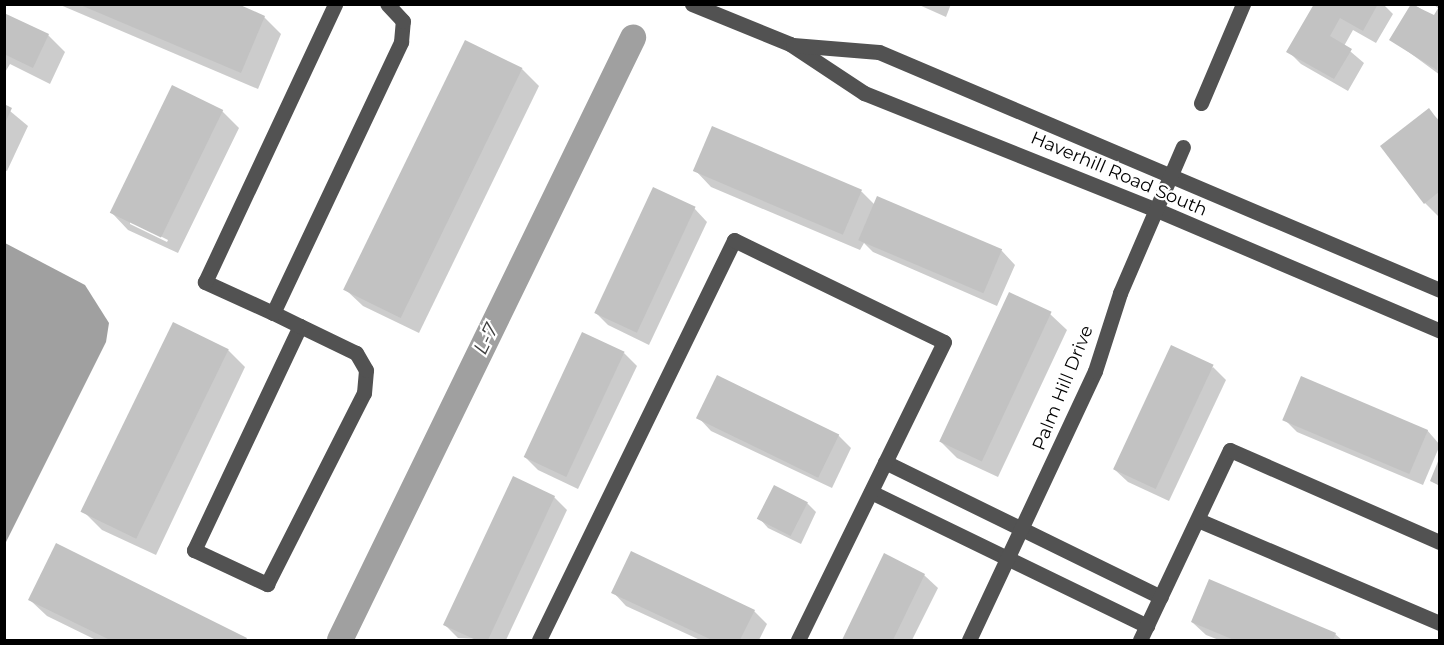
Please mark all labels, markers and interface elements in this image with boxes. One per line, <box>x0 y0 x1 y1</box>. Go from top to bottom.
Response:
street label: Haverhill Road South <box>1028 127 1210 221</box>
water label: L-7 <box>468 320 504 358</box>
street label: Palm Hill Drive <box>1028 322 1098 454</box>

